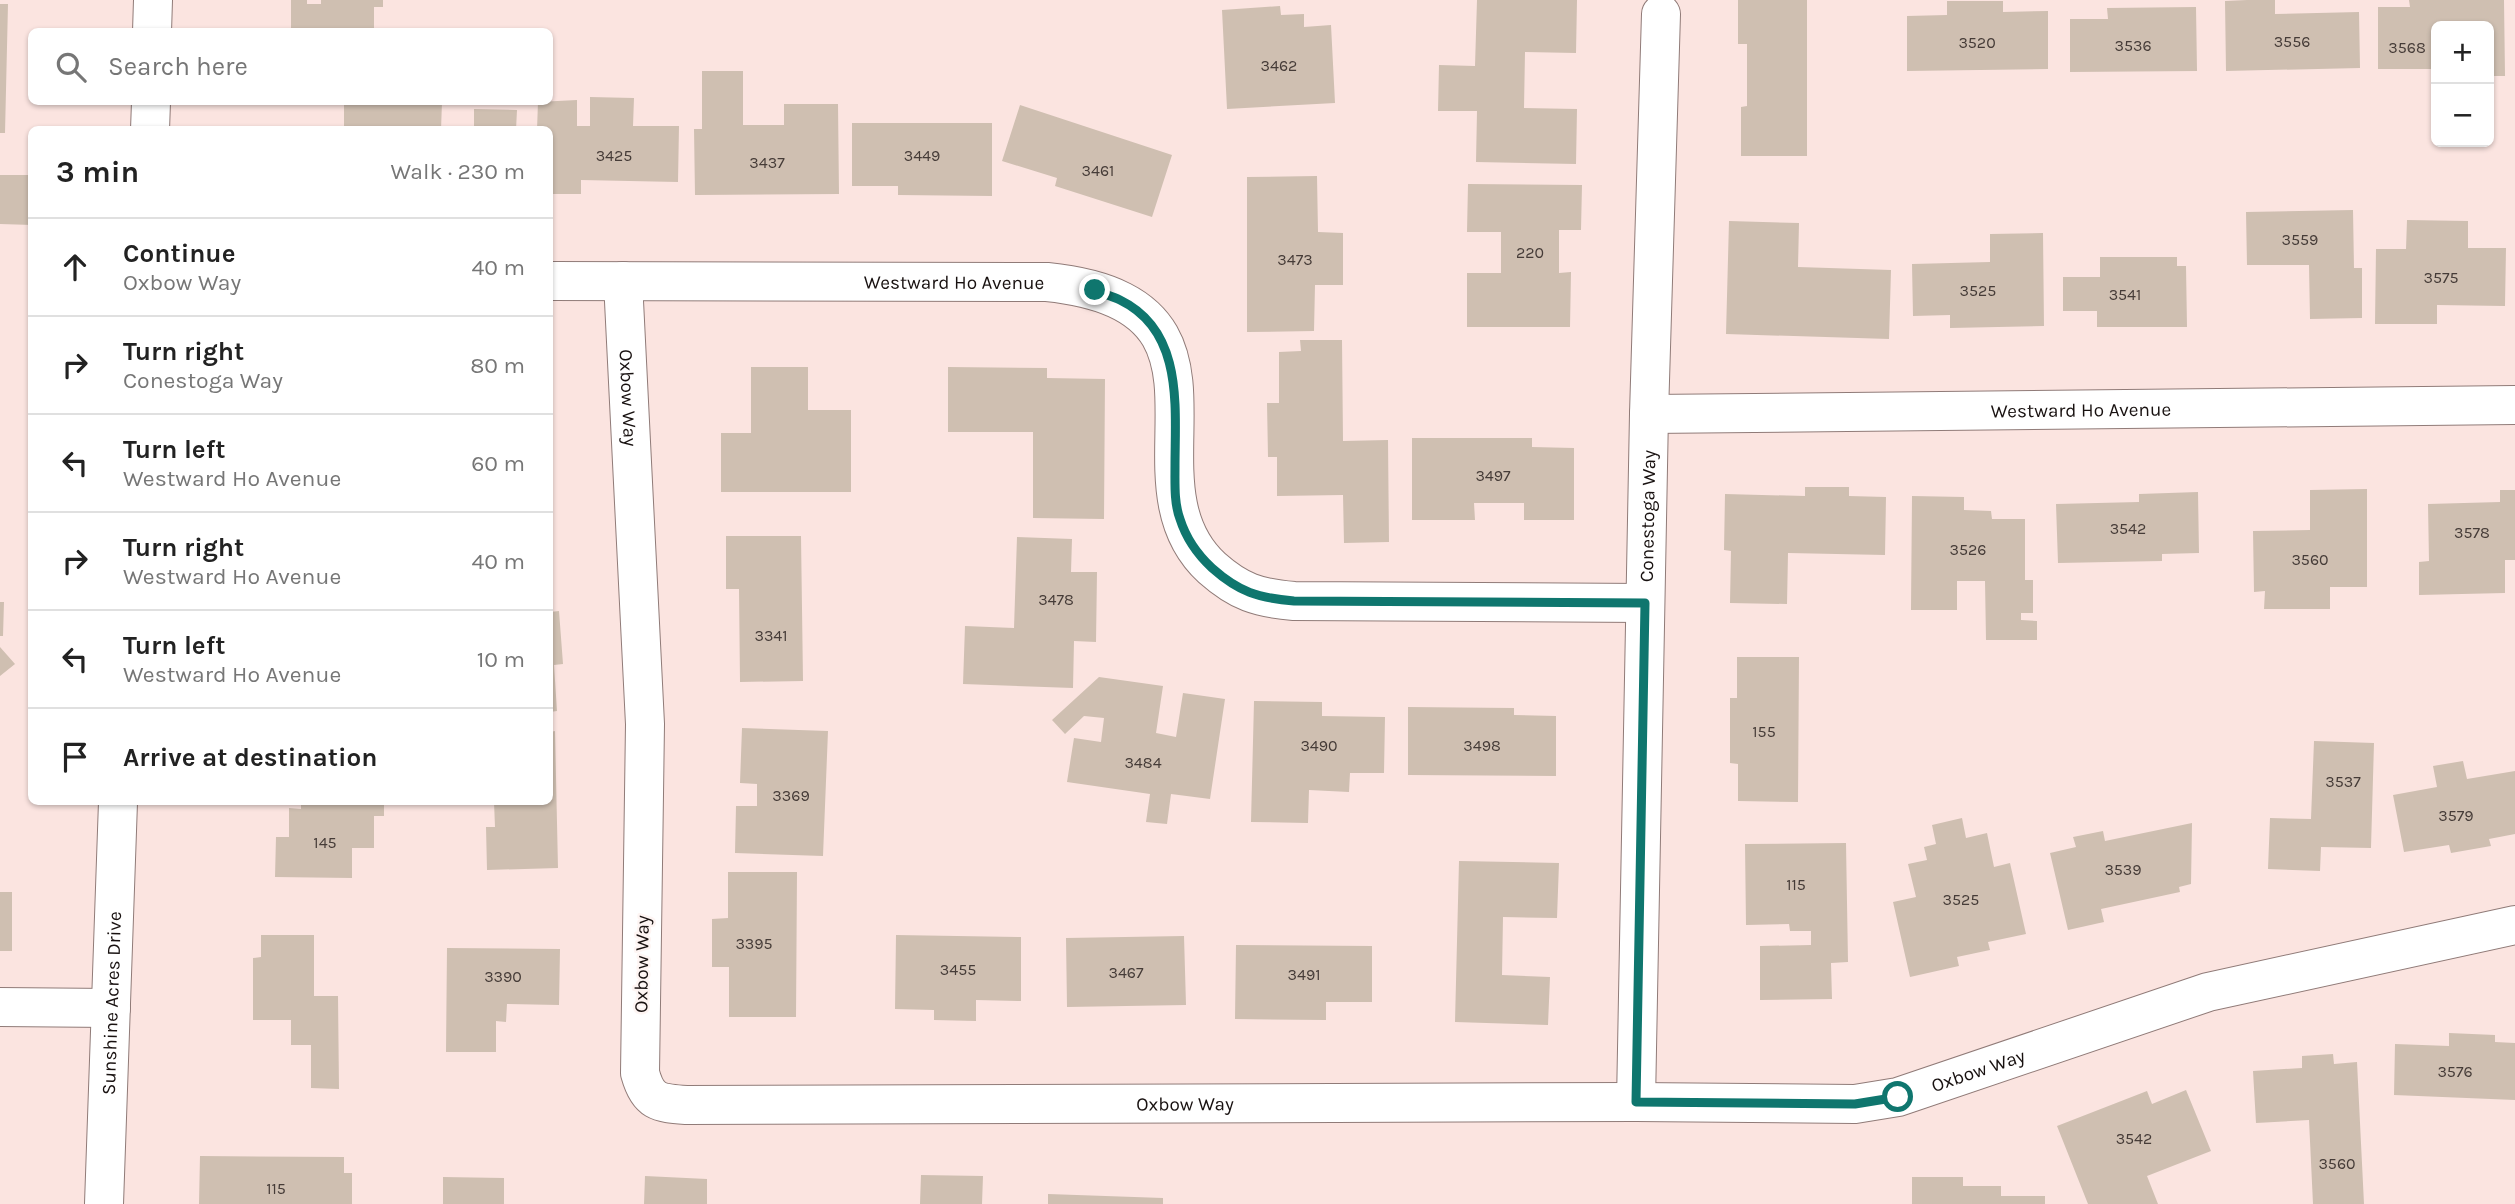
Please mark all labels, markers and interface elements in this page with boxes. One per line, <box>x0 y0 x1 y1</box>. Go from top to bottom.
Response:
map controls <box>2431 21 2494 147</box>
button: + <box>2431 21 2494 84</box>
search box <box>28 28 553 105</box>
house number: 3556 <box>2274 32 2310 51</box>
house number: 3520 <box>1958 33 1996 52</box>
house number: 3536 <box>2114 36 2152 55</box>
house number: 3568 <box>2388 38 2426 57</box>
icon: search <box>52 48 90 86</box>
text: Search here <box>108 51 248 82</box>
house number: 3462 <box>1261 56 1297 75</box>
button: − <box>2431 84 2494 147</box>
house number: 3425 <box>596 146 632 165</box>
house number: 3449 <box>904 146 940 165</box>
house number: 3437 <box>749 153 785 172</box>
text: 3 min <box>56 154 139 190</box>
text: Walk · 230 m <box>391 158 525 185</box>
house number: 3461 <box>1082 161 1114 180</box>
house number: 3559 <box>2282 230 2318 249</box>
text: Continue <box>123 238 235 269</box>
house number: 220 <box>1516 243 1544 262</box>
icon: ahead <box>56 248 94 286</box>
house number: 3473 <box>1277 250 1313 269</box>
text: 40 m <box>472 254 525 281</box>
house number: 3575 <box>2423 268 2459 287</box>
text: Oxbow Way <box>123 269 241 296</box>
street label: Westward Ho Avenue <box>864 272 1044 294</box>
route end <box>1079 274 1110 305</box>
house number: 3525 <box>1960 281 1996 300</box>
house number: 3541 <box>2109 285 2141 304</box>
text: Turn right <box>123 336 244 367</box>
icon: right <box>56 346 94 384</box>
street label: Oxbow Way <box>614 349 641 447</box>
text: 80 m <box>470 352 525 379</box>
text: Conestoga Way <box>123 367 283 394</box>
street label: Westward Ho Avenue <box>1991 399 2171 422</box>
text: Turn left <box>123 434 225 465</box>
icon: left <box>56 444 94 482</box>
text: 60 m <box>471 450 525 477</box>
street label: Conestoga Way <box>1636 450 1660 582</box>
text: Westward Ho Avenue <box>123 465 341 492</box>
house number: 3497 <box>1475 466 1511 485</box>
house number: 3542 <box>2110 519 2146 538</box>
house number: 3578 <box>2454 523 2490 542</box>
text: Turn right <box>123 532 244 563</box>
house number: 3526 <box>1950 540 1986 559</box>
icon: right <box>56 542 94 580</box>
text: 40 m <box>472 548 525 575</box>
house number: 3560 <box>2291 550 2329 569</box>
text: Westward Ho Avenue <box>123 563 341 590</box>
house number: 3478 <box>1038 590 1074 609</box>
house number: 3341 <box>754 626 788 645</box>
text: Turn left <box>123 630 225 661</box>
icon: left <box>56 640 94 678</box>
text: 10 m <box>477 646 525 673</box>
text: Westward Ho Avenue <box>123 661 341 688</box>
house number: 155 <box>1752 722 1776 741</box>
house number: 3490 <box>1300 736 1338 755</box>
house number: 3498 <box>1463 736 1501 755</box>
icon: arrive <box>56 738 94 776</box>
text: Arrive at destination <box>123 742 377 773</box>
house number: 3484 <box>1124 753 1162 772</box>
house number: 3537 <box>2325 772 2361 791</box>
house number: 3369 <box>772 786 810 805</box>
house number: 3579 <box>2438 806 2474 825</box>
house number: 145 <box>313 833 337 852</box>
house number: 3539 <box>2104 860 2142 879</box>
house number: 115 <box>1786 875 1806 894</box>
house number: 3525 <box>1943 890 1979 909</box>
street label: Sunshine Acres Drive <box>98 911 126 1095</box>
street label: Oxbow Way <box>630 915 654 1013</box>
house number: 3395 <box>735 934 773 953</box>
house number: 3455 <box>940 960 976 979</box>
house number: 3467 <box>1108 963 1144 982</box>
house number: 3491 <box>1288 965 1320 984</box>
house number: 3390 <box>484 967 522 986</box>
street label: Oxbow Way <box>1929 1045 2028 1097</box>
house number: 3576 <box>2437 1062 2473 1081</box>
route start <box>1882 1081 1913 1112</box>
street label: Oxbow Way <box>1136 1093 1234 1116</box>
house number: 3542 <box>2116 1129 2152 1148</box>
house number: 3560 <box>2318 1154 2356 1173</box>
house number: 115 <box>266 1179 286 1198</box>

